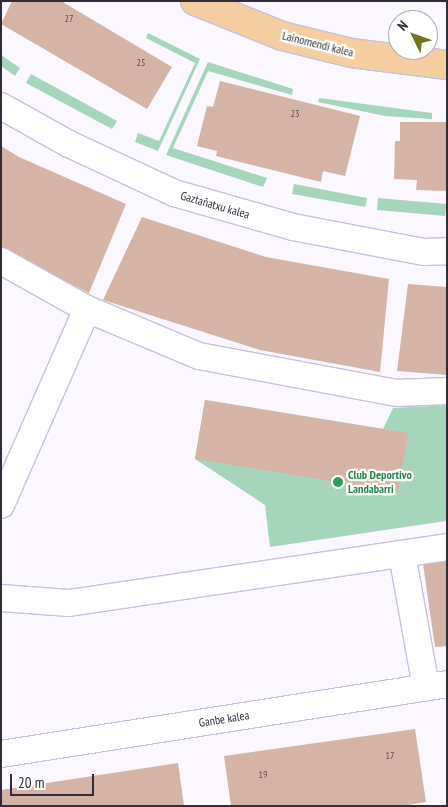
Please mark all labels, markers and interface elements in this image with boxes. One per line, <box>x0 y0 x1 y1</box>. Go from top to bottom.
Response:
north arrow <box>388 10 438 60</box>
house number: 27 <box>65 13 73 25</box>
text: N <box>393 17 412 34</box>
street label: Lainomendi kalea <box>281 28 355 60</box>
house number: 25 <box>137 57 145 69</box>
house number: 23 <box>291 108 299 120</box>
street label: Gaztañatxu kalea <box>179 188 251 222</box>
place label: Club Deportivo Landabarri <box>348 468 412 496</box>
marker: Club Deportivo Landabarri <box>332 476 344 488</box>
street label: Ganbe kalea <box>198 708 250 730</box>
house number: 17 <box>386 750 394 762</box>
scale bar <box>12 764 96 796</box>
house number: 19 <box>259 769 267 781</box>
text: 20 m <box>18 773 44 792</box>

